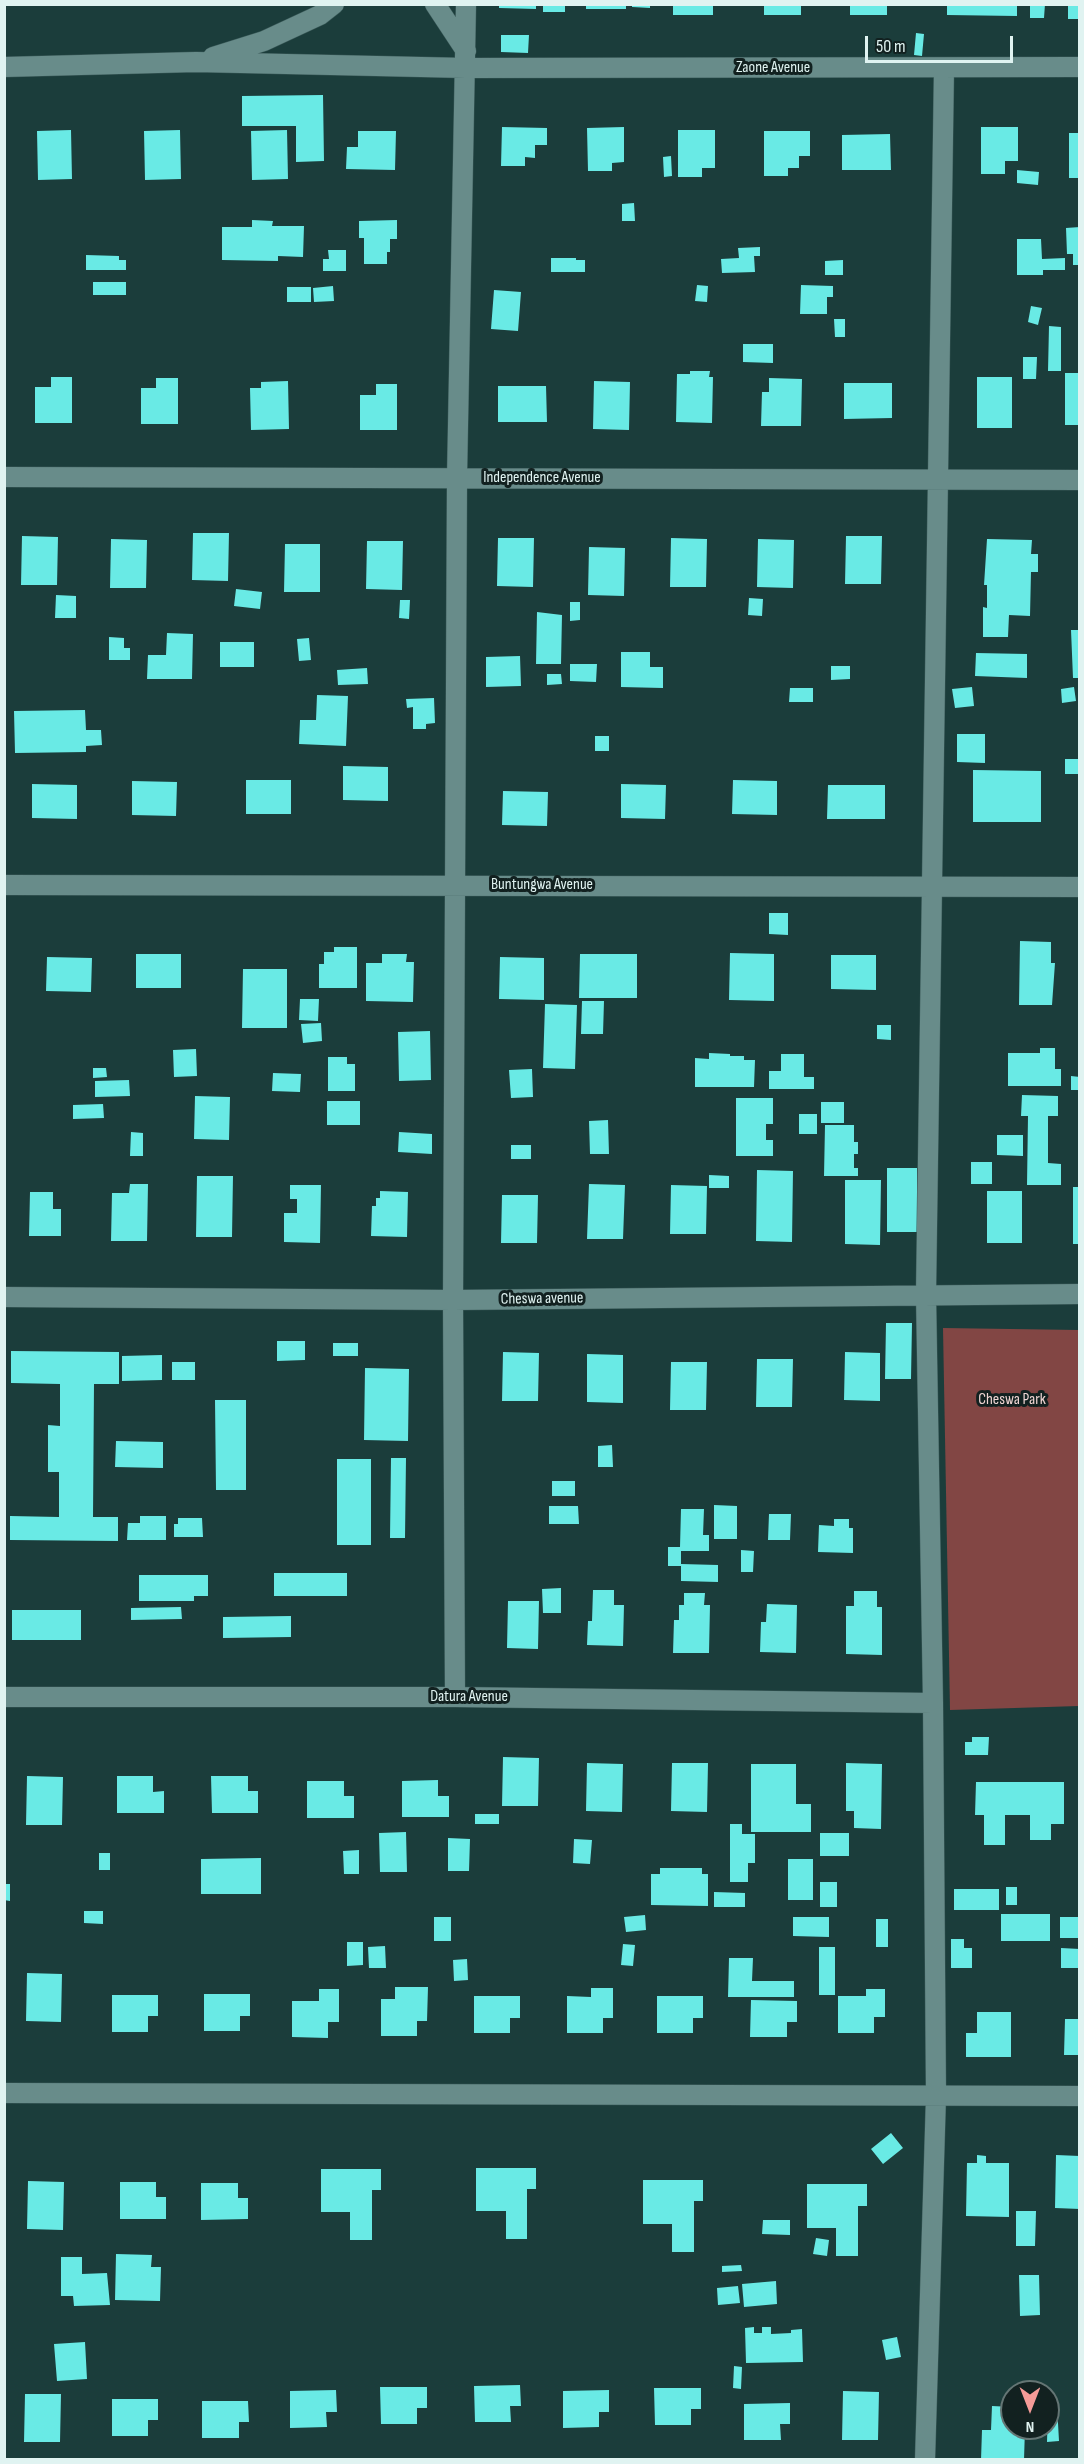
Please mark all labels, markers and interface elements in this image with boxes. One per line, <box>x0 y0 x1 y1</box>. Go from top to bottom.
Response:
scale bar <box>868 24 1016 62</box>
text: 50 m <box>876 36 906 57</box>
street label: Zaone Avenue <box>736 58 810 78</box>
street label: Independence Avenue <box>483 468 601 488</box>
street label: Buntungwa Avenue <box>491 875 593 895</box>
street label: Cheswa avenue <box>500 1289 584 1309</box>
park label: Cheswa Park <box>978 1390 1046 1410</box>
street label: Datura Avenue <box>430 1687 508 1707</box>
north arrow <box>1000 2380 1060 2440</box>
text: N <box>1026 2417 1034 2436</box>

